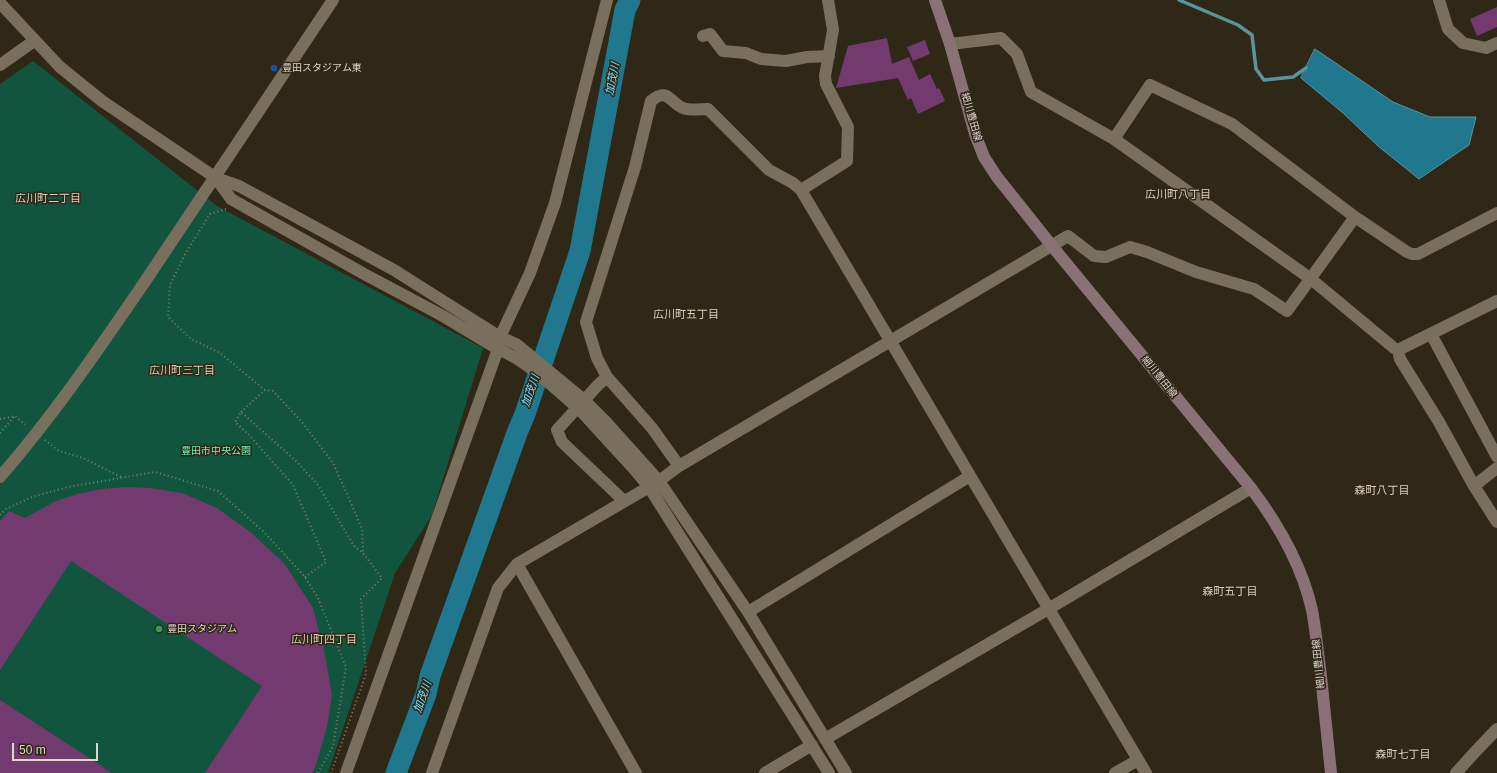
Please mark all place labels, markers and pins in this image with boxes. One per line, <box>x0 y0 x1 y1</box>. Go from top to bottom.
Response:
place label: 豊田スタジアム東 <box>282 62 362 74</box>
marker: 豊田スタジアム東 <box>269 63 279 73</box>
place label: 豊田スタジアム <box>167 623 237 635</box>
marker: 豊田スタジアム <box>154 624 164 634</box>

